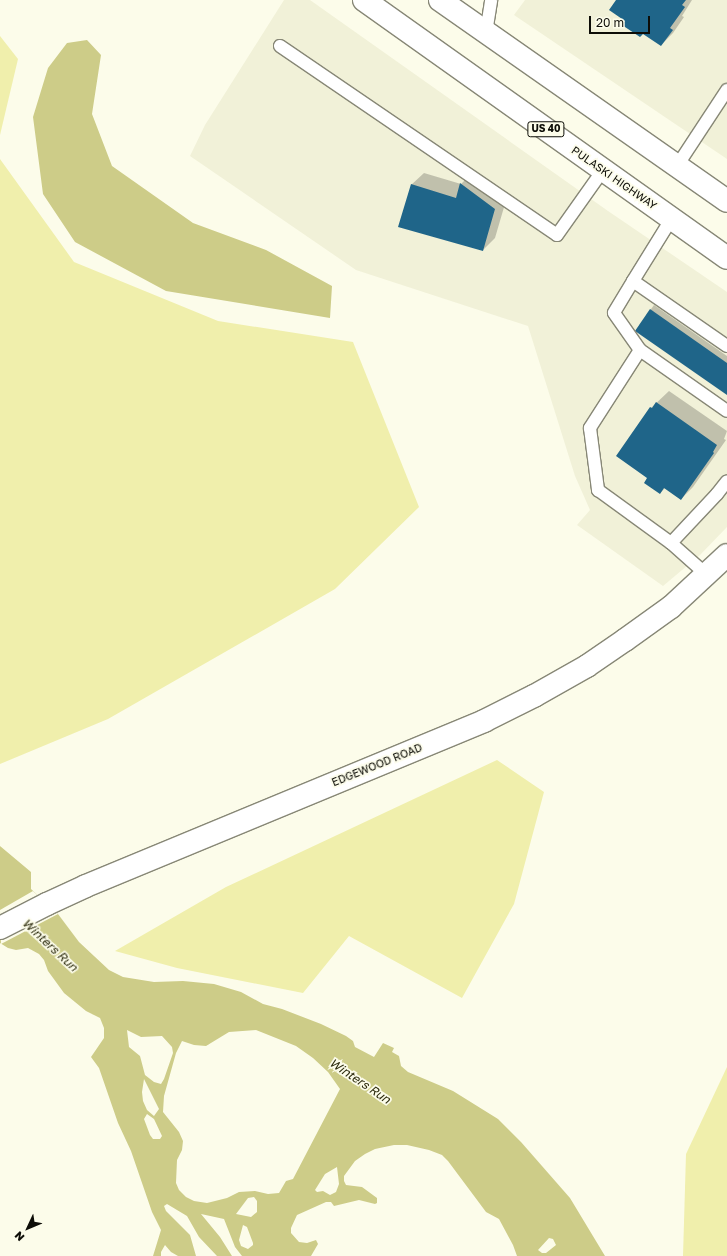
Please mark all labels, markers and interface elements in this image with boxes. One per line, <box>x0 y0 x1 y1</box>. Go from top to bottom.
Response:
scale bar <box>591 8 652 34</box>
text: 20 m <box>596 15 624 30</box>
road number: US 40 <box>527 121 565 137</box>
street label: PULASKI HIGHWAY <box>569 144 659 212</box>
street label: EDGEWOOD ROAD <box>330 741 424 789</box>
water label: Winters Run <box>19 916 81 974</box>
water label: Winters Run <box>327 1055 393 1107</box>
north arrow <box>8 1208 48 1248</box>
text: N <box>11 1229 27 1244</box>

